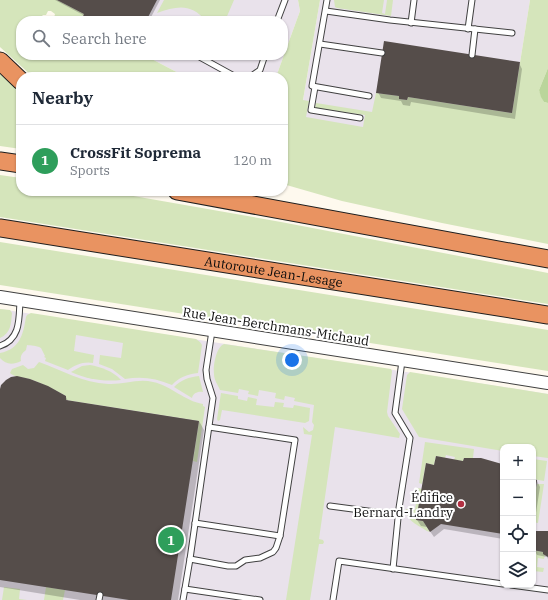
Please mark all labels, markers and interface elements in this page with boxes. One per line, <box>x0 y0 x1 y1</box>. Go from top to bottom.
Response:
search box <box>16 16 288 60</box>
icon: search <box>30 27 52 49</box>
text: Search here <box>62 29 147 48</box>
text: Nearby <box>32 87 93 109</box>
text: CrossFit Soprema <box>70 143 201 162</box>
text: 1 <box>41 152 49 169</box>
text: 120 m <box>233 152 272 169</box>
text: Sports <box>70 162 110 179</box>
street label: Autoroute Jean-Lesage <box>203 253 344 291</box>
street label: Rue Jean-Berchmans-Michaud <box>181 303 371 350</box>
your location <box>282 350 302 370</box>
map controls <box>500 444 536 588</box>
button: + <box>500 444 536 480</box>
button: − <box>500 480 536 516</box>
place label: Édifice Bernard-Landry <box>353 489 453 521</box>
marker: Édifice Bernard-Landry <box>456 499 466 509</box>
button: locate <box>500 516 536 552</box>
pin: 1 <box>158 525 184 555</box>
button: layers <box>500 552 536 588</box>

